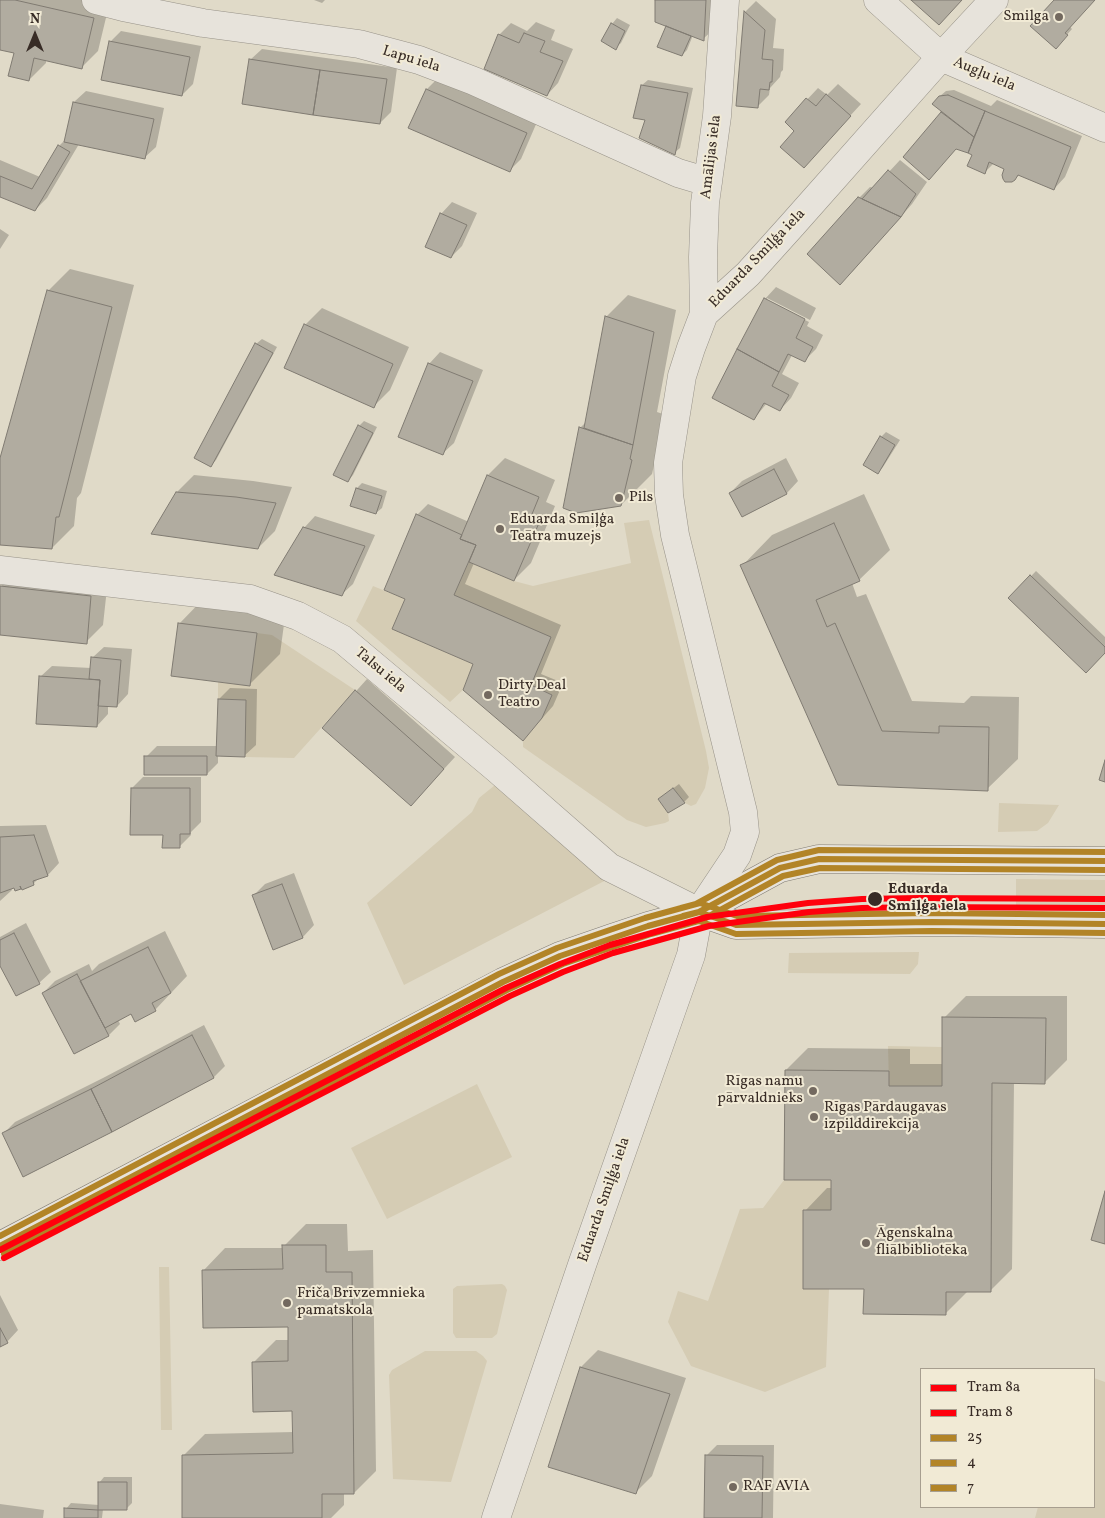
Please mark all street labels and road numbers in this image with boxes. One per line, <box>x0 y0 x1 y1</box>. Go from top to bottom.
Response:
street label: Lapu iela <box>380 43 442 77</box>
street label: Augļu iela <box>950 54 1018 96</box>
street label: Amālijas iela <box>698 114 726 200</box>
street label: Eduarda Smiļģa iela <box>706 206 810 312</box>
street label: Talsu iela <box>351 644 409 698</box>
street label: Eduarda Smiļģa iela <box>575 1135 635 1265</box>

